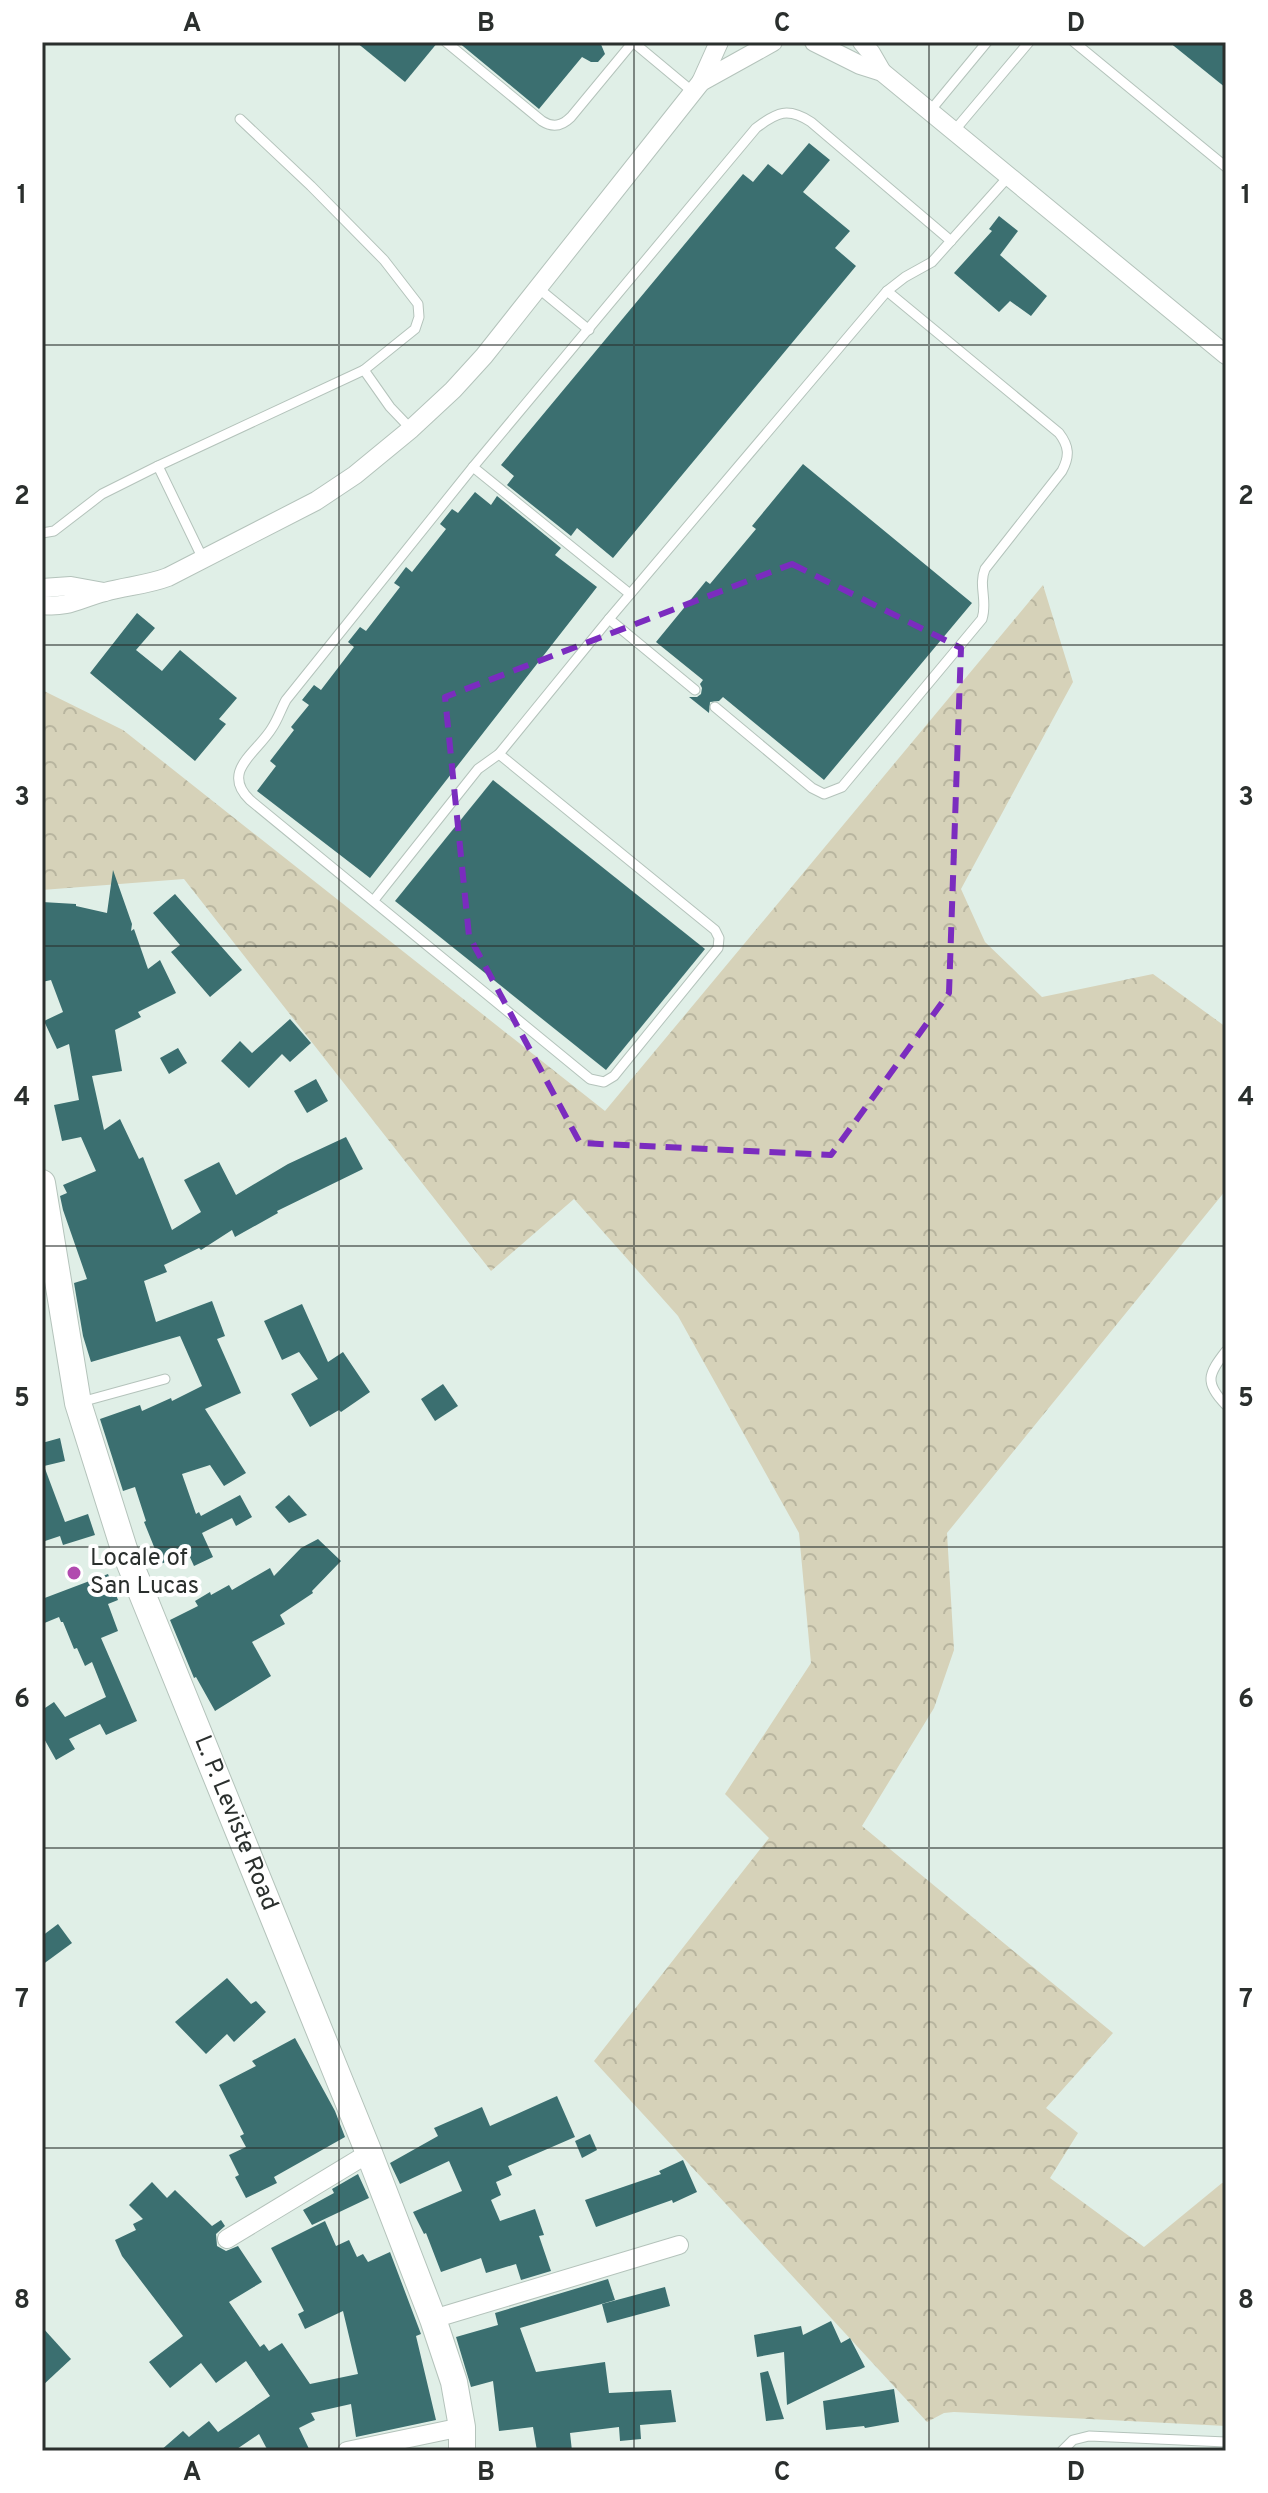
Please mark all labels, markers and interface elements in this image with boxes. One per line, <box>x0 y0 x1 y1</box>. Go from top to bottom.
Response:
text: A <box>183 8 201 41</box>
text: B <box>477 8 495 41</box>
text: C <box>774 8 790 41</box>
text: D <box>1067 8 1085 41</box>
text: 1 <box>17 180 27 213</box>
text: 1 <box>1241 180 1251 213</box>
text: 2 <box>14 481 30 514</box>
text: 2 <box>1238 481 1254 514</box>
text: 3 <box>14 782 30 815</box>
text: 3 <box>1238 782 1254 815</box>
text: 4 <box>14 1082 30 1115</box>
text: 4 <box>1238 1082 1254 1115</box>
text: 5 <box>14 1383 30 1416</box>
text: 5 <box>1238 1383 1254 1416</box>
place label: Locale of San Lucas <box>90 1544 199 1602</box>
marker: Locale of San Lucas <box>65 1564 83 1582</box>
text: 6 <box>14 1684 30 1717</box>
text: 6 <box>1238 1684 1254 1717</box>
street label: L. P. Leviste Road <box>186 1731 284 1915</box>
text: 7 <box>15 1984 29 2017</box>
text: 7 <box>1239 1984 1253 2017</box>
text: 8 <box>14 2285 30 2318</box>
text: 8 <box>1238 2285 1254 2318</box>
text: A <box>183 2457 201 2490</box>
text: B <box>477 2457 495 2490</box>
text: C <box>774 2457 790 2490</box>
text: D <box>1067 2457 1085 2490</box>

